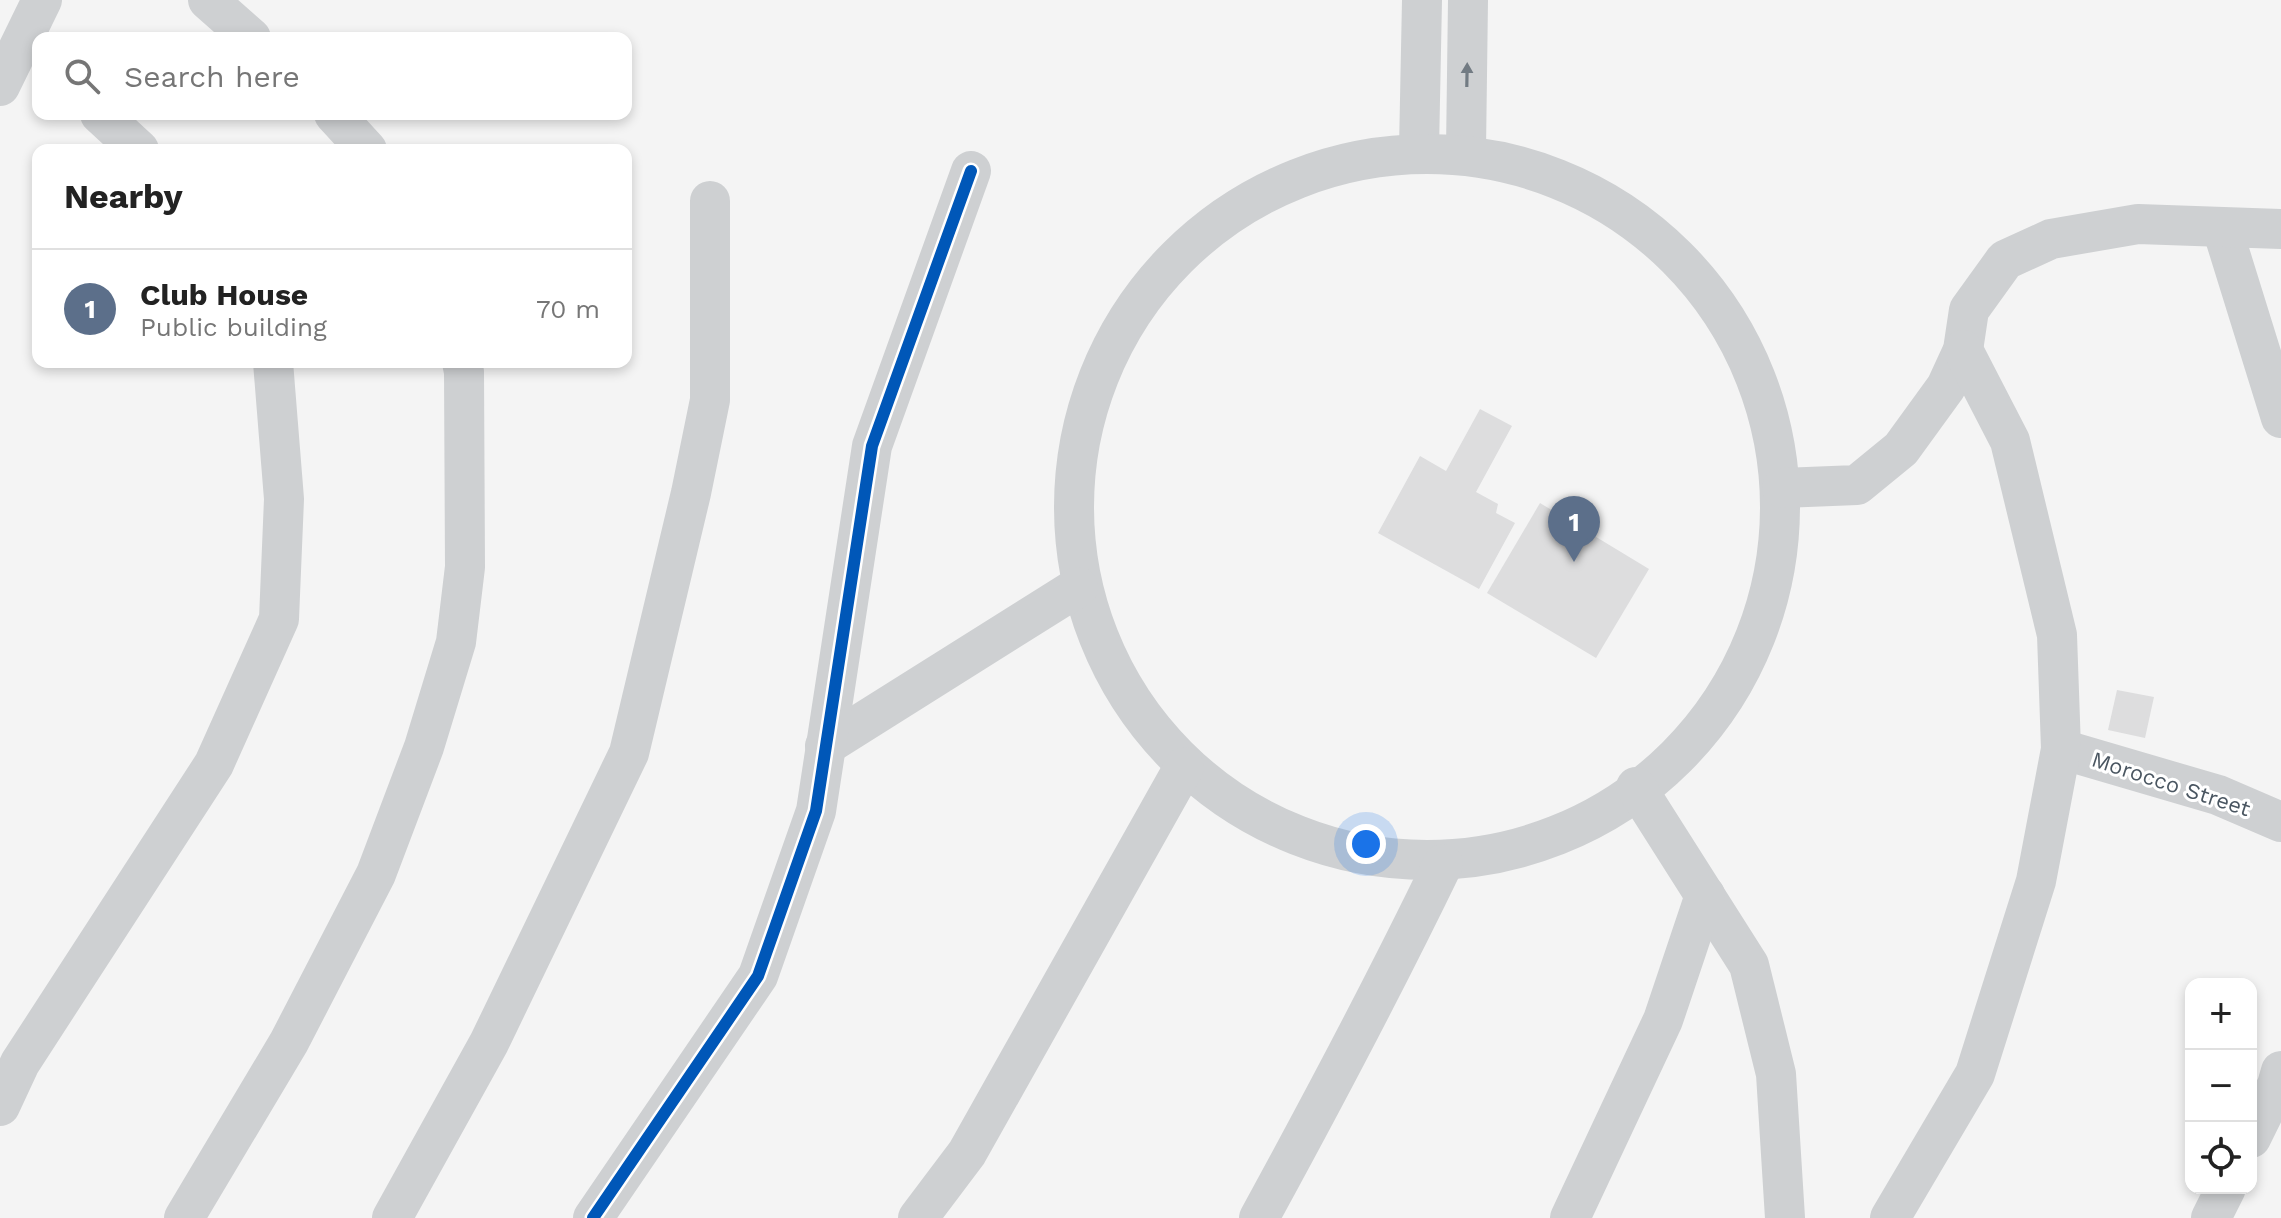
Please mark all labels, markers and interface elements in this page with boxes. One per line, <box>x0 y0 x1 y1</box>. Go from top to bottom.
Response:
search box <box>32 32 632 120</box>
icon: search <box>60 54 104 98</box>
text: Search here <box>124 59 300 94</box>
one-way arrow <box>1461 62 1474 87</box>
text: Nearby <box>64 176 183 216</box>
text: Club House <box>140 277 308 312</box>
text: 1 <box>84 294 96 324</box>
text: 70 m <box>536 294 600 324</box>
text: Public building <box>140 312 327 342</box>
pin: 1 <box>1548 496 1600 562</box>
street label: Morocco Street <box>2089 747 2253 821</box>
your location <box>1346 824 1386 864</box>
map controls <box>2185 978 2257 1194</box>
button: + <box>2185 978 2257 1050</box>
button: − <box>2185 1050 2257 1122</box>
button: locate <box>2185 1122 2257 1194</box>

